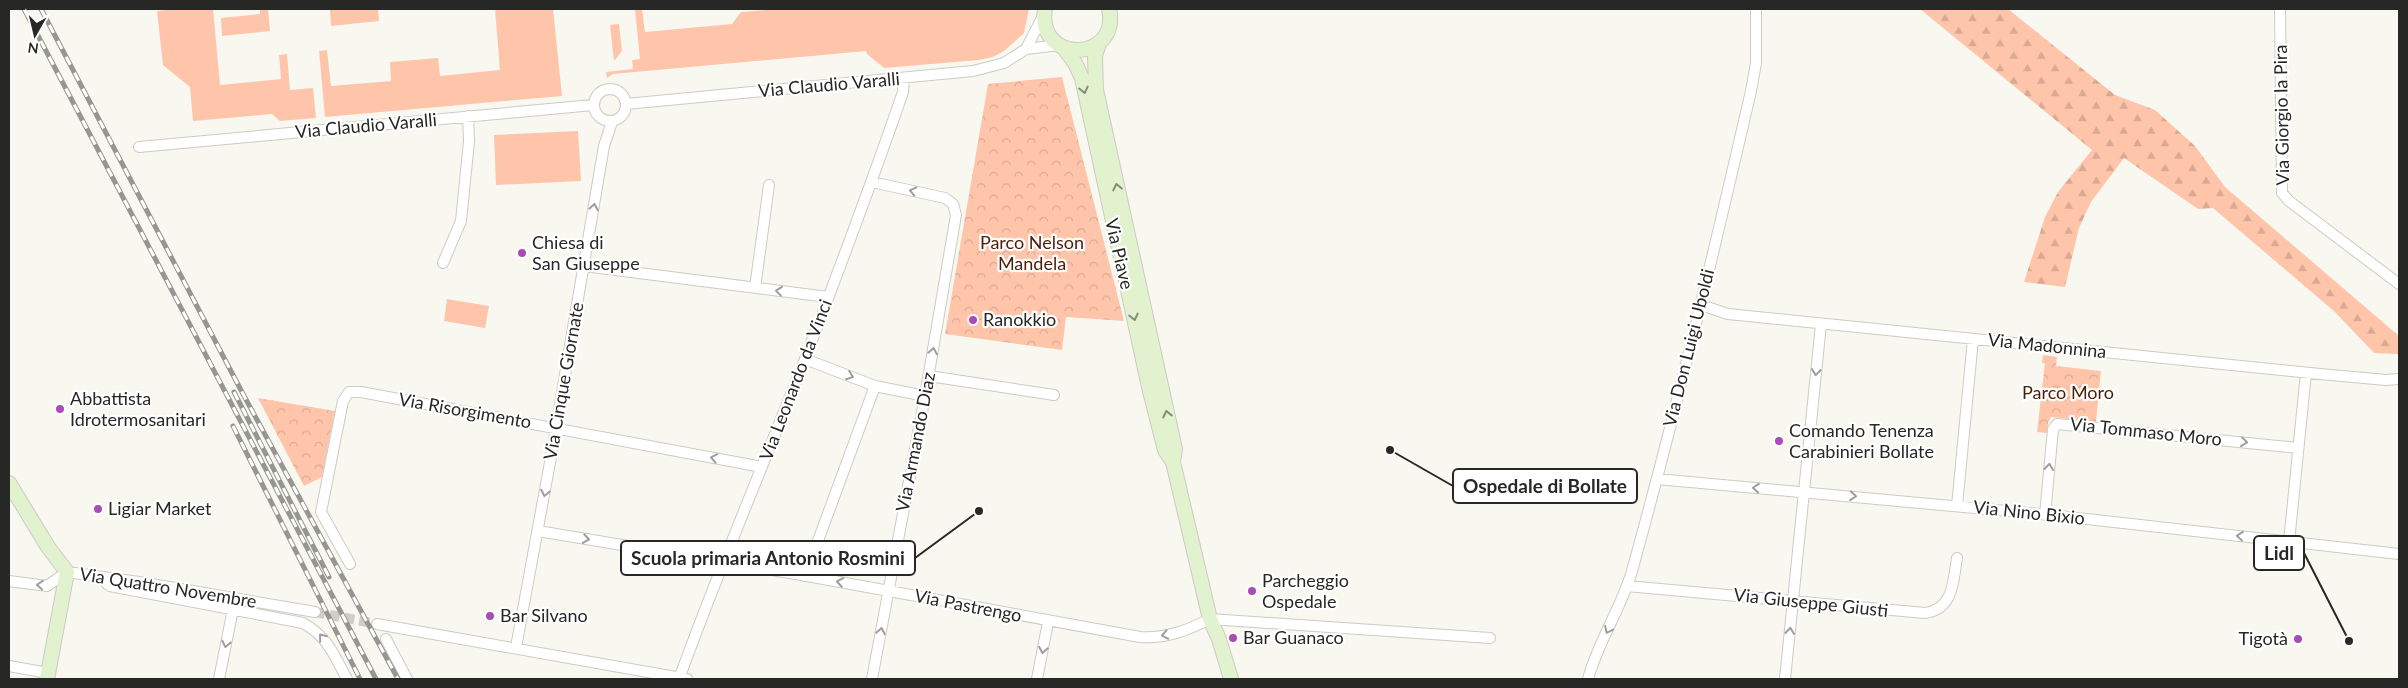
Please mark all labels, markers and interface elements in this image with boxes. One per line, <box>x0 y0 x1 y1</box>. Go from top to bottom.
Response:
north arrow <box>10 10 60 60</box>
text: N <box>27 39 40 58</box>
street label: Via Giorgio la Pira <box>2269 44 2293 186</box>
street label: Via Claudio Varalli <box>757 67 901 101</box>
one-way arrow <box>1078 86 1089 95</box>
street label: Via Claudio Varalli <box>294 108 438 142</box>
one-way arrow <box>1112 182 1123 191</box>
one-way arrow <box>909 186 918 197</box>
one-way arrow <box>588 203 598 212</box>
street label: Via Piave <box>1101 216 1139 292</box>
place label: Chiesa di San Giuseppe <box>532 231 640 274</box>
park label: Parco Nelson Mandela <box>980 231 1084 274</box>
marker: Chiesa di San Giuseppe <box>516 247 528 259</box>
street label: Via Don Luigi Uboldi <box>1658 267 1718 429</box>
one-way arrow <box>775 286 783 297</box>
street label: Via Leonardo da Vinci <box>754 296 836 463</box>
street label: Via Cinque Giornate <box>538 300 588 461</box>
place label: Ranokkio <box>983 308 1056 330</box>
one-way arrow <box>1128 313 1139 322</box>
marker: Ranokkio <box>967 314 979 326</box>
street label: Via Madonnina <box>1987 328 2107 362</box>
one-way arrow <box>927 347 937 355</box>
one-way arrow <box>1811 368 1822 376</box>
one-way arrow <box>846 370 854 380</box>
street label: Via Armando Diaz <box>891 370 939 513</box>
park label: Parco Moro <box>2022 381 2114 403</box>
place label: Abbattista Idrotermosanitari <box>70 387 206 430</box>
street label: Via Risorgimento <box>397 388 533 433</box>
marker: Abbattista Idrotermosanitari <box>54 403 66 415</box>
one-way arrow <box>1162 409 1173 418</box>
street label: Via Tommaso Moro <box>2069 412 2223 450</box>
place label: Comando Tenenza Carabinieri Bollate <box>1789 419 1934 462</box>
marker: Comando Tenenza Carabinieri Bollate <box>1773 435 1785 447</box>
one-way arrow <box>2241 437 2249 448</box>
one-way arrow <box>709 453 718 463</box>
one-way arrow <box>2044 462 2055 470</box>
callout: Ospedale di Bollate <box>1453 469 1637 503</box>
text: Ospedale di Bollate <box>1463 474 1627 497</box>
one-way arrow <box>1751 482 1759 493</box>
one-way arrow <box>540 489 550 497</box>
one-way arrow <box>1849 491 1857 502</box>
street label: Via Nino Bixio <box>1972 495 2086 529</box>
place label: Ligiar Market <box>108 497 212 519</box>
marker: Ligiar Market <box>92 503 104 515</box>
one-way arrow <box>2236 531 2244 542</box>
one-way arrow <box>582 533 590 544</box>
callout: Lidl <box>2254 536 2304 570</box>
callout: Scuola primaria Antonio Rosmini <box>621 541 915 575</box>
text: Lidl <box>2264 541 2294 564</box>
text: Scuola primaria Antonio Rosmini <box>631 546 905 569</box>
street label: Via Quattro Novembre <box>78 562 258 612</box>
place label: Parcheggio Ospedale <box>1262 569 1349 612</box>
one-way arrow <box>836 578 844 588</box>
one-way arrow <box>35 579 43 590</box>
street label: Via Giuseppe Giusti <box>1733 583 1890 621</box>
street label: Via Pastrengo <box>913 584 1024 626</box>
marker: Parcheggio Ospedale <box>1246 585 1258 597</box>
place label: Bar Silvano <box>500 604 588 626</box>
marker: Bar Silvano <box>484 610 496 622</box>
one-way arrow <box>1603 625 1614 634</box>
place label: Bar Guanaco <box>1243 626 1344 648</box>
one-way arrow <box>1784 626 1795 634</box>
one-way arrow <box>875 627 885 636</box>
place label: Tigotà <box>2238 627 2288 649</box>
one-way arrow <box>1160 630 1169 640</box>
marker: Bar Guanaco <box>1227 632 1239 644</box>
marker: Tigotà <box>2292 633 2304 645</box>
one-way arrow <box>319 634 328 643</box>
one-way arrow <box>221 640 232 649</box>
one-way arrow <box>1038 646 1048 655</box>

